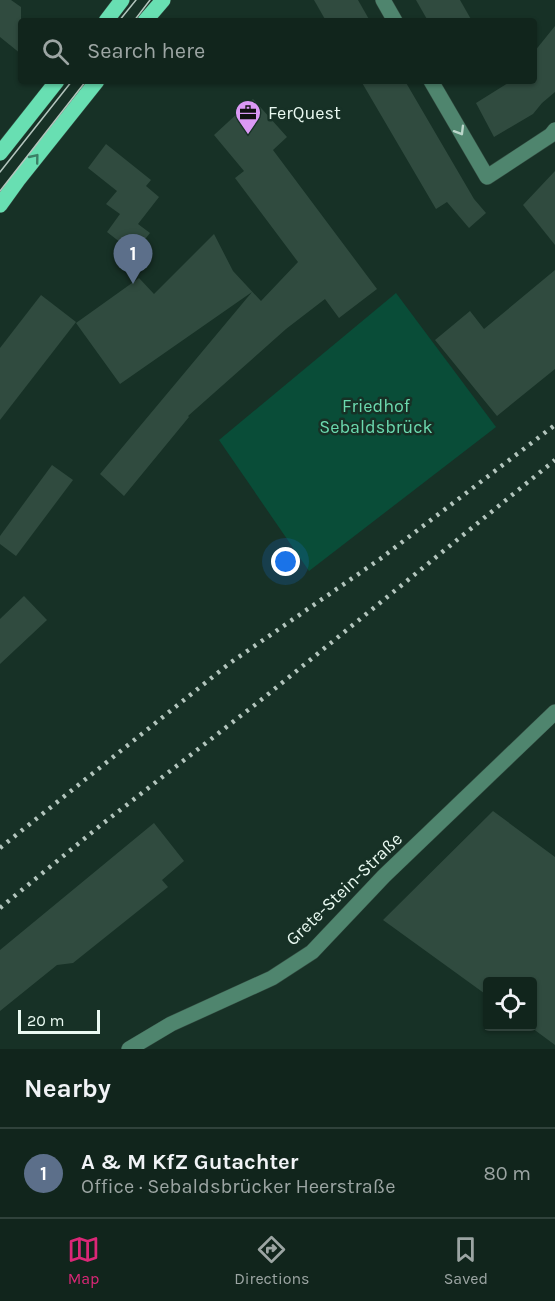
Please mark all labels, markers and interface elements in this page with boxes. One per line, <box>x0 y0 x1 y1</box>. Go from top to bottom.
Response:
search box <box>18 18 537 84</box>
icon: search <box>39 35 72 68</box>
text: Search here <box>87 38 205 64</box>
office icon: FerQuest <box>233 98 263 136</box>
place label: FerQuest <box>268 102 341 124</box>
one-way arrow <box>453 125 465 135</box>
one-way arrow <box>28 154 39 165</box>
pin: 1 <box>114 234 152 284</box>
park label: Friedhof Sebaldsbrück <box>319 395 433 438</box>
your location <box>271 547 300 576</box>
street label: Grete-Stein-Straße <box>281 828 407 950</box>
map controls <box>483 977 537 1031</box>
button: locate <box>483 977 537 1031</box>
scale bar <box>18 1007 100 1034</box>
text: 20 m <box>27 1011 65 1030</box>
text: Nearby <box>24 1073 111 1104</box>
text: A & M KfZ Gutachter <box>81 1149 298 1175</box>
text: 1 <box>40 1162 47 1185</box>
text: 80 m <box>483 1162 531 1185</box>
text: Office · Sebaldsbrücker Heerstraße <box>81 1175 395 1198</box>
tab: Map <box>67 1233 100 1288</box>
tab: Directions <box>234 1233 309 1288</box>
tab: Saved <box>444 1233 488 1288</box>

